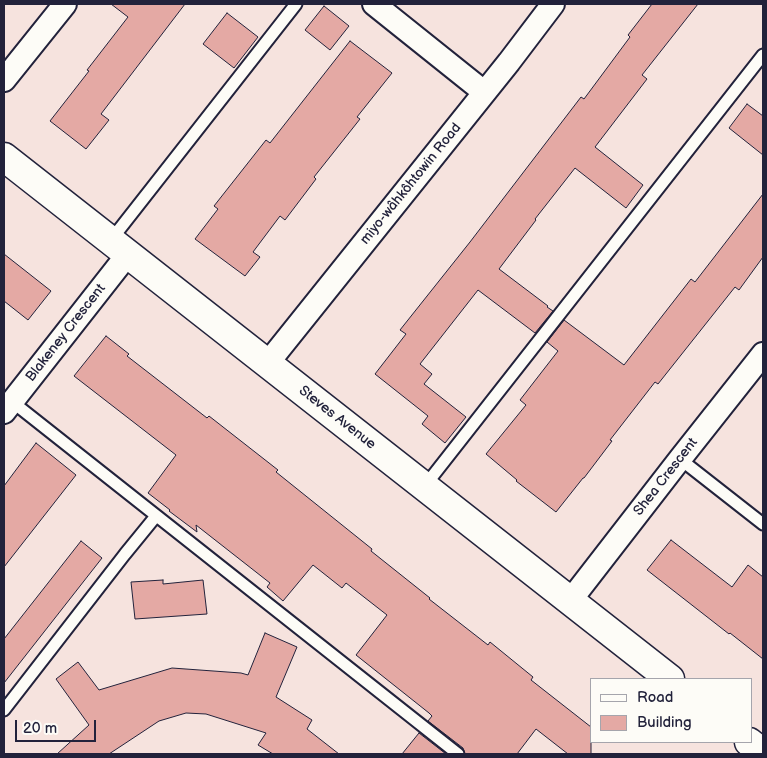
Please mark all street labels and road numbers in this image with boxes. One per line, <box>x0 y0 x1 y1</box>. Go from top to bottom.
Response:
street label: miyo-wâhkôhtowin Road <box>357 120 465 248</box>
street label: Blakeney Crescent <box>23 281 109 385</box>
street label: Steves Avenue <box>295 383 379 453</box>
street label: Shea Crescent <box>630 435 702 519</box>

